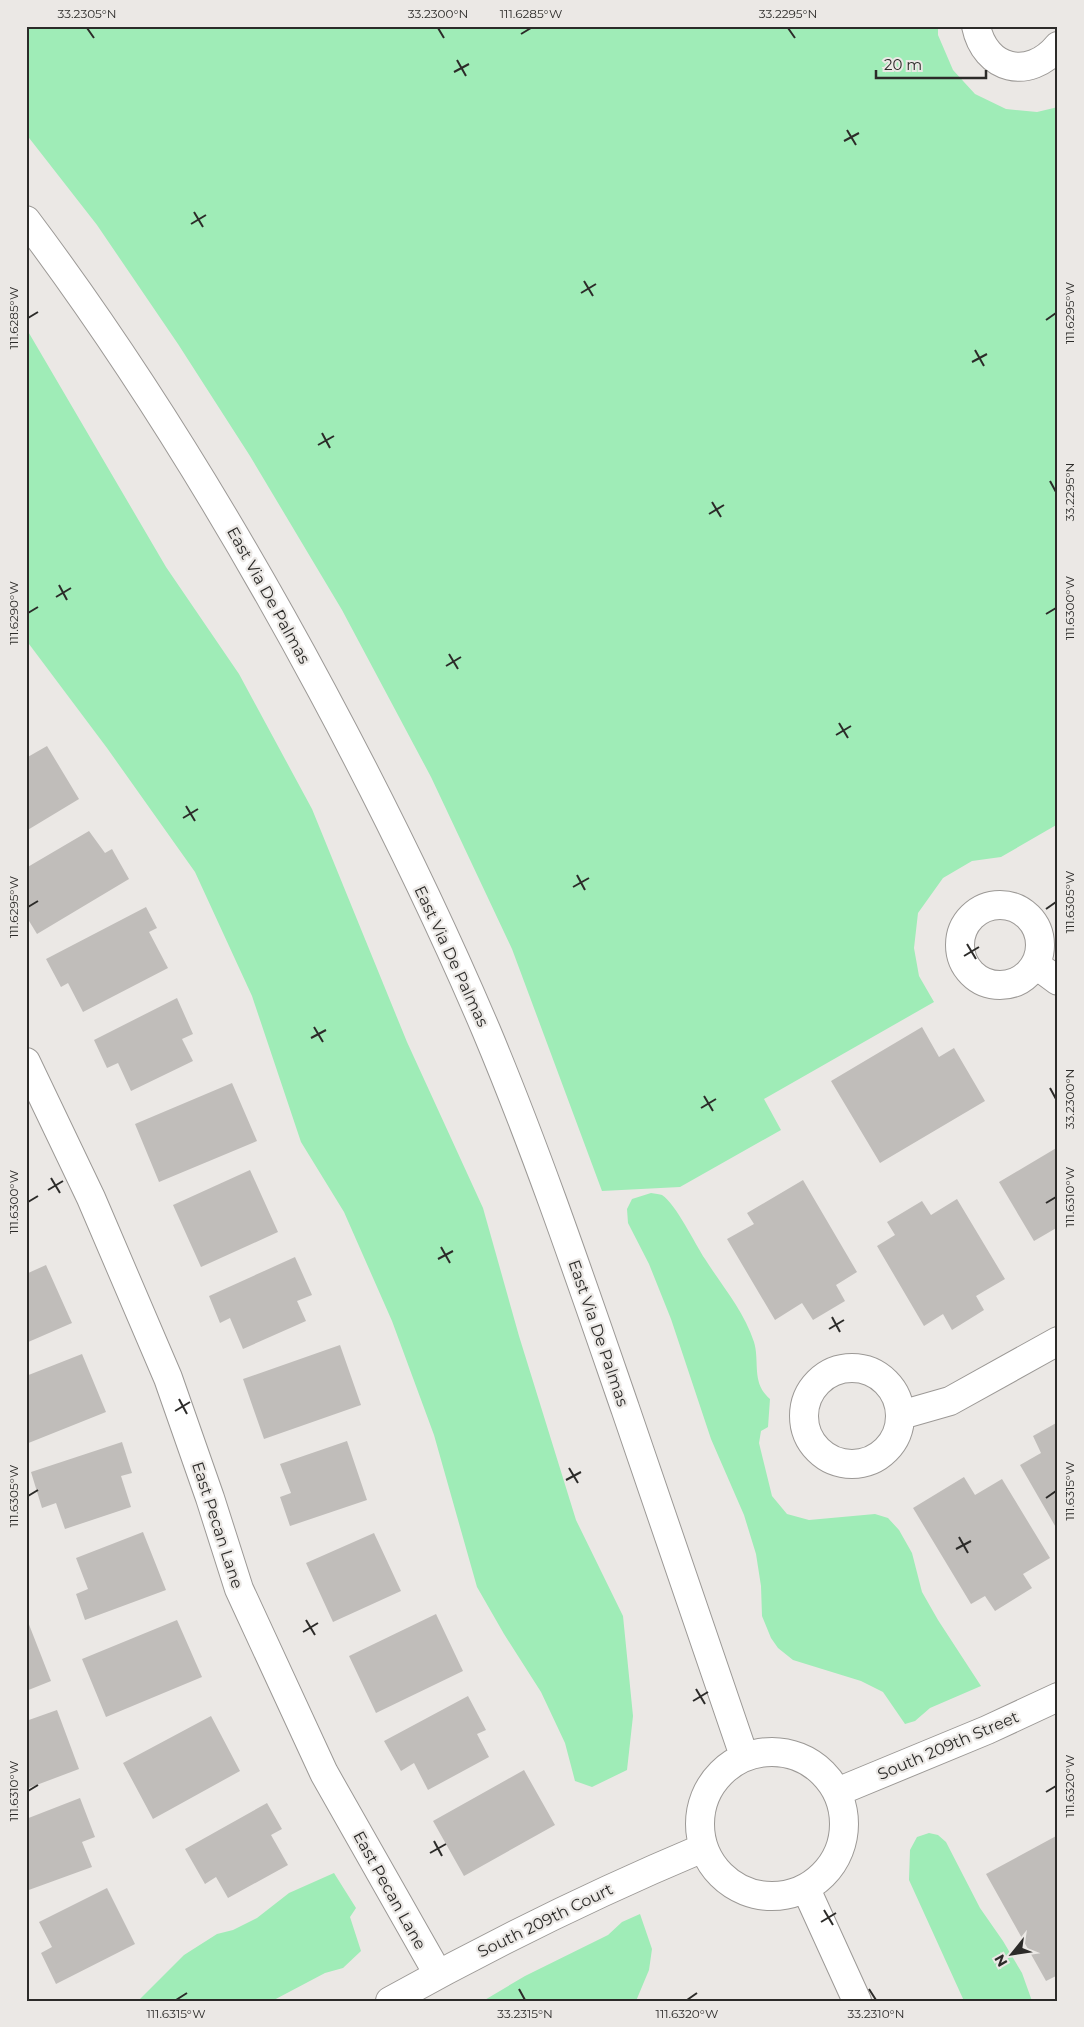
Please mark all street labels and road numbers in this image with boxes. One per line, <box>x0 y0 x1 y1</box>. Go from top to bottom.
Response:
street label: East Via De Palmas <box>223 523 314 667</box>
street label: East Via De Palmas <box>410 883 493 1030</box>
street label: East Via De Palmas <box>565 1257 633 1409</box>
street label: East Pecan Lane <box>188 1459 247 1591</box>
street label: South 209th Street <box>875 1707 1022 1784</box>
street label: East Pecan Lane <box>349 1828 430 1953</box>
street label: South 209th Court <box>474 1879 616 1961</box>

